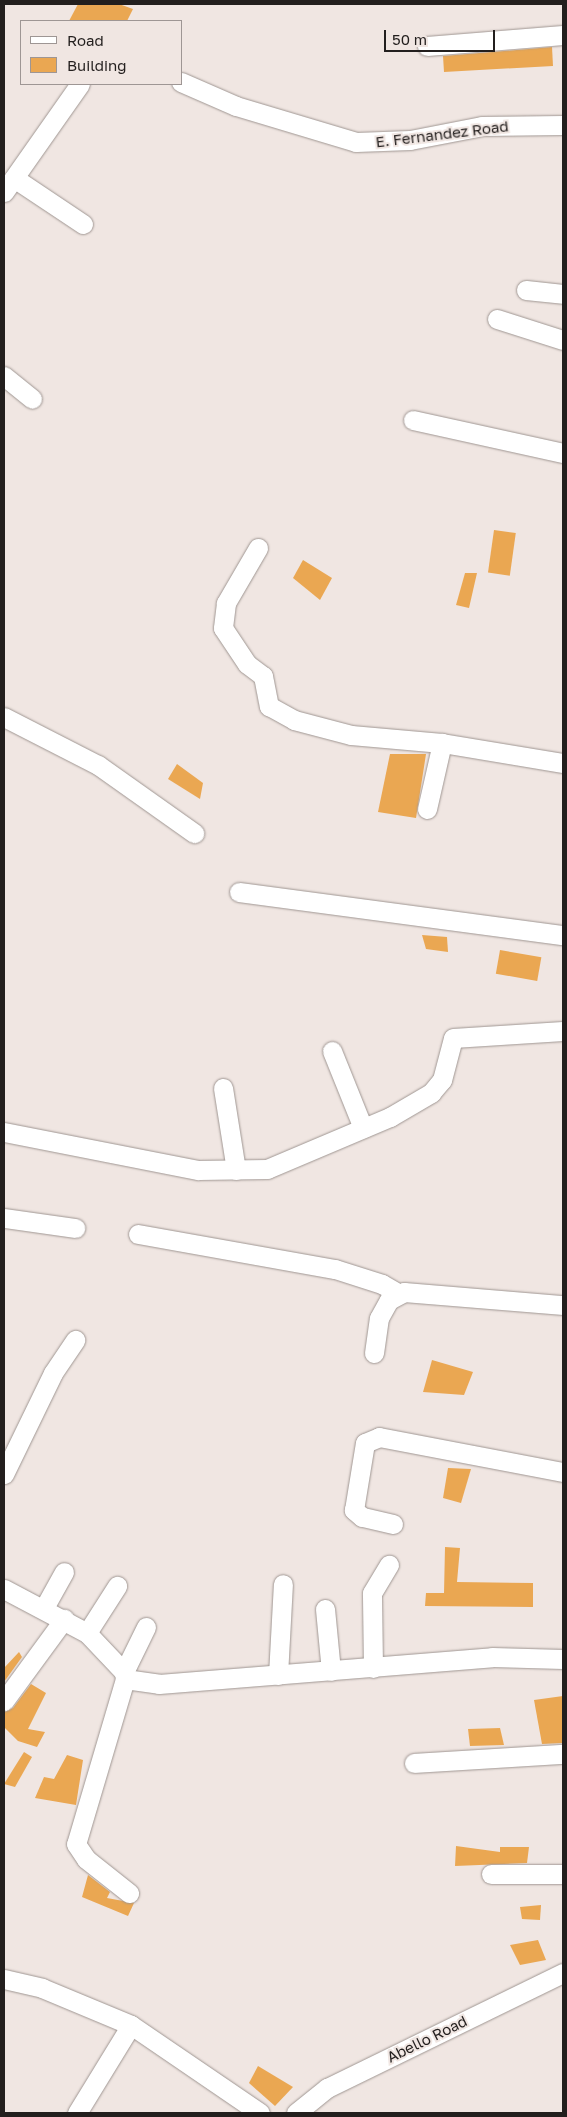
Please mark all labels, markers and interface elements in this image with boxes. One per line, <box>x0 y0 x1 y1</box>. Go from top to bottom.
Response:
legend <box>20 20 182 85</box>
scale bar <box>387 20 498 52</box>
text: 50 m <box>392 30 427 48</box>
text: Road <box>67 31 104 49</box>
text: Building <box>67 56 127 74</box>
street label: E. Fernandez Road <box>375 117 509 151</box>
street label: Abello Road <box>384 2012 470 2066</box>

